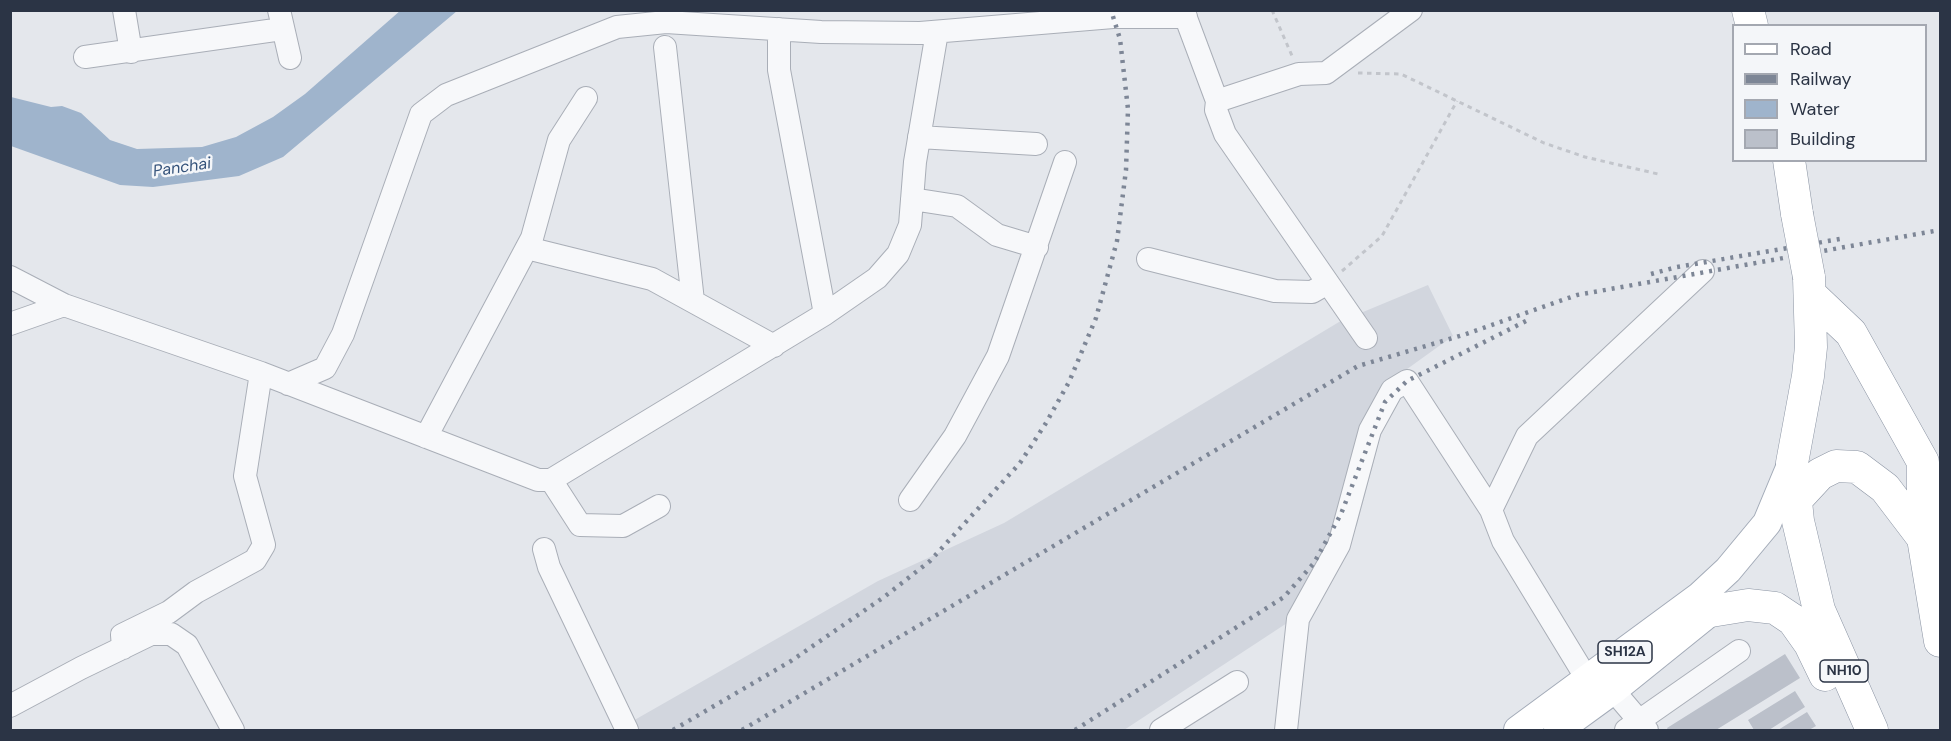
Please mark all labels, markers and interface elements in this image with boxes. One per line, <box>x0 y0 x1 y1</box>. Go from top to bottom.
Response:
legend <box>1732 24 1927 162</box>
text: Road <box>1790 37 1832 61</box>
text: Railway <box>1790 67 1852 91</box>
text: Water <box>1790 97 1840 121</box>
text: Building <box>1790 127 1855 151</box>
water label: Panchai <box>152 154 212 182</box>
road number: SH12A <box>1598 641 1652 663</box>
road number: NH10 <box>1820 660 1868 682</box>

